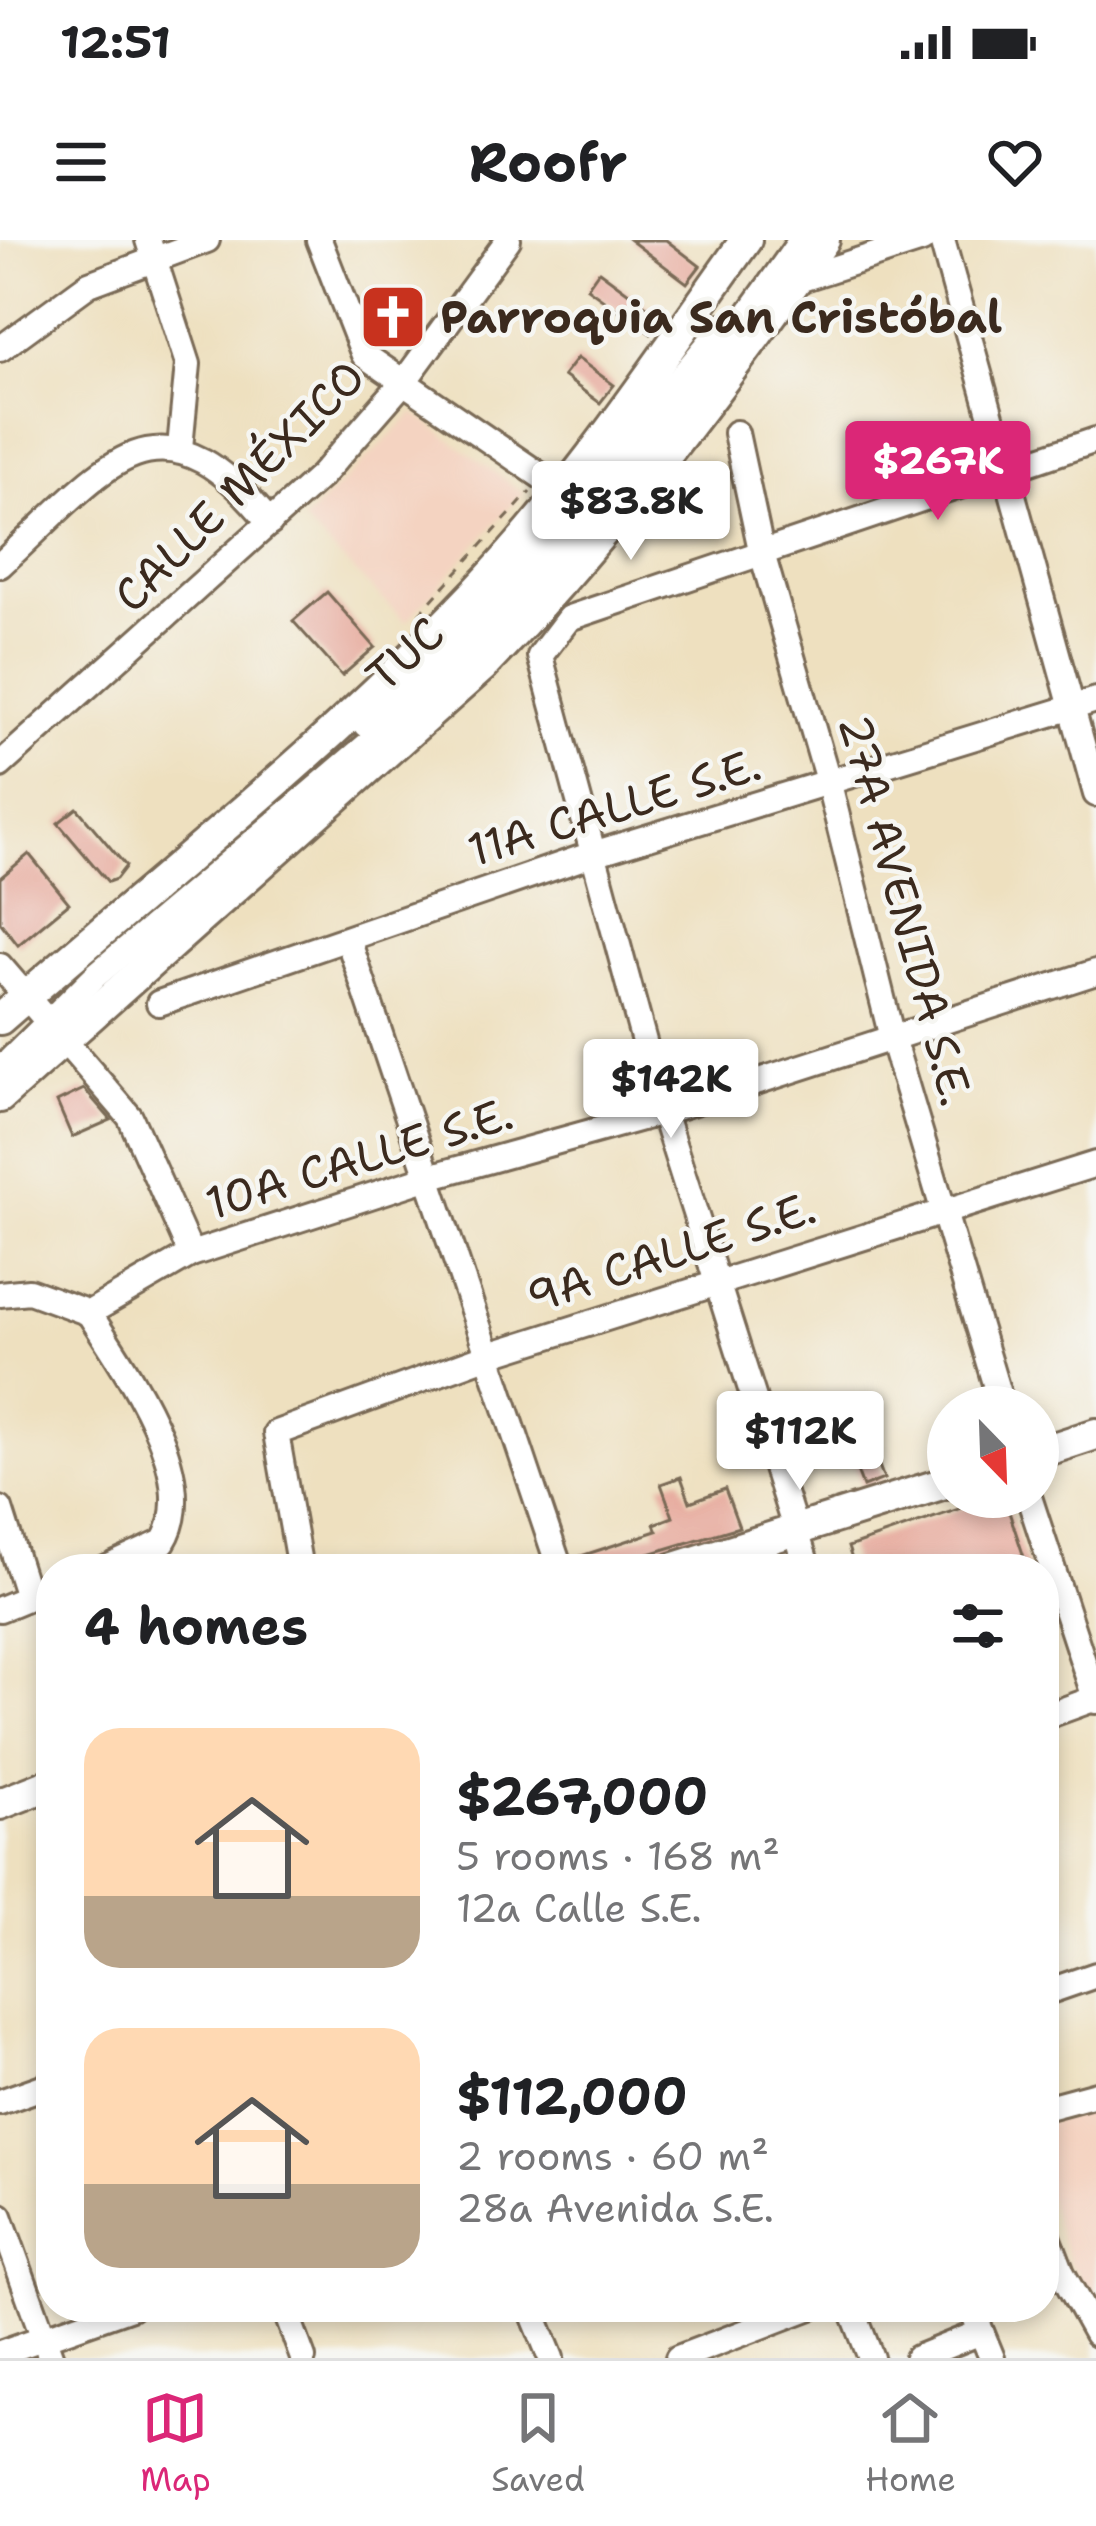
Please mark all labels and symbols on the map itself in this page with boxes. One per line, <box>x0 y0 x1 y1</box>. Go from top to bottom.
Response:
church icon: Parroquia San Cristóbal <box>358 282 428 352</box>
place label: Parroquia San Cristóbal <box>440 287 1002 347</box>
street label: CALLE MÉXICO <box>100 347 378 625</box>
pin: $267K <box>854 421 1022 523</box>
pin: $83.8K <box>533 461 729 563</box>
street label: TUC <box>353 603 457 705</box>
street label: 27A AVENIDA S.E. <box>825 708 987 1112</box>
street label: 11A CALLE S.E. <box>460 734 768 880</box>
pin: $142K <box>587 1039 755 1141</box>
street label: 10A CALLE S.E. <box>198 1083 520 1233</box>
street label: 9A CALLE S.E. <box>519 1177 823 1327</box>
north arrow <box>927 1386 1059 1518</box>
pin: $112K <box>716 1391 884 1493</box>

